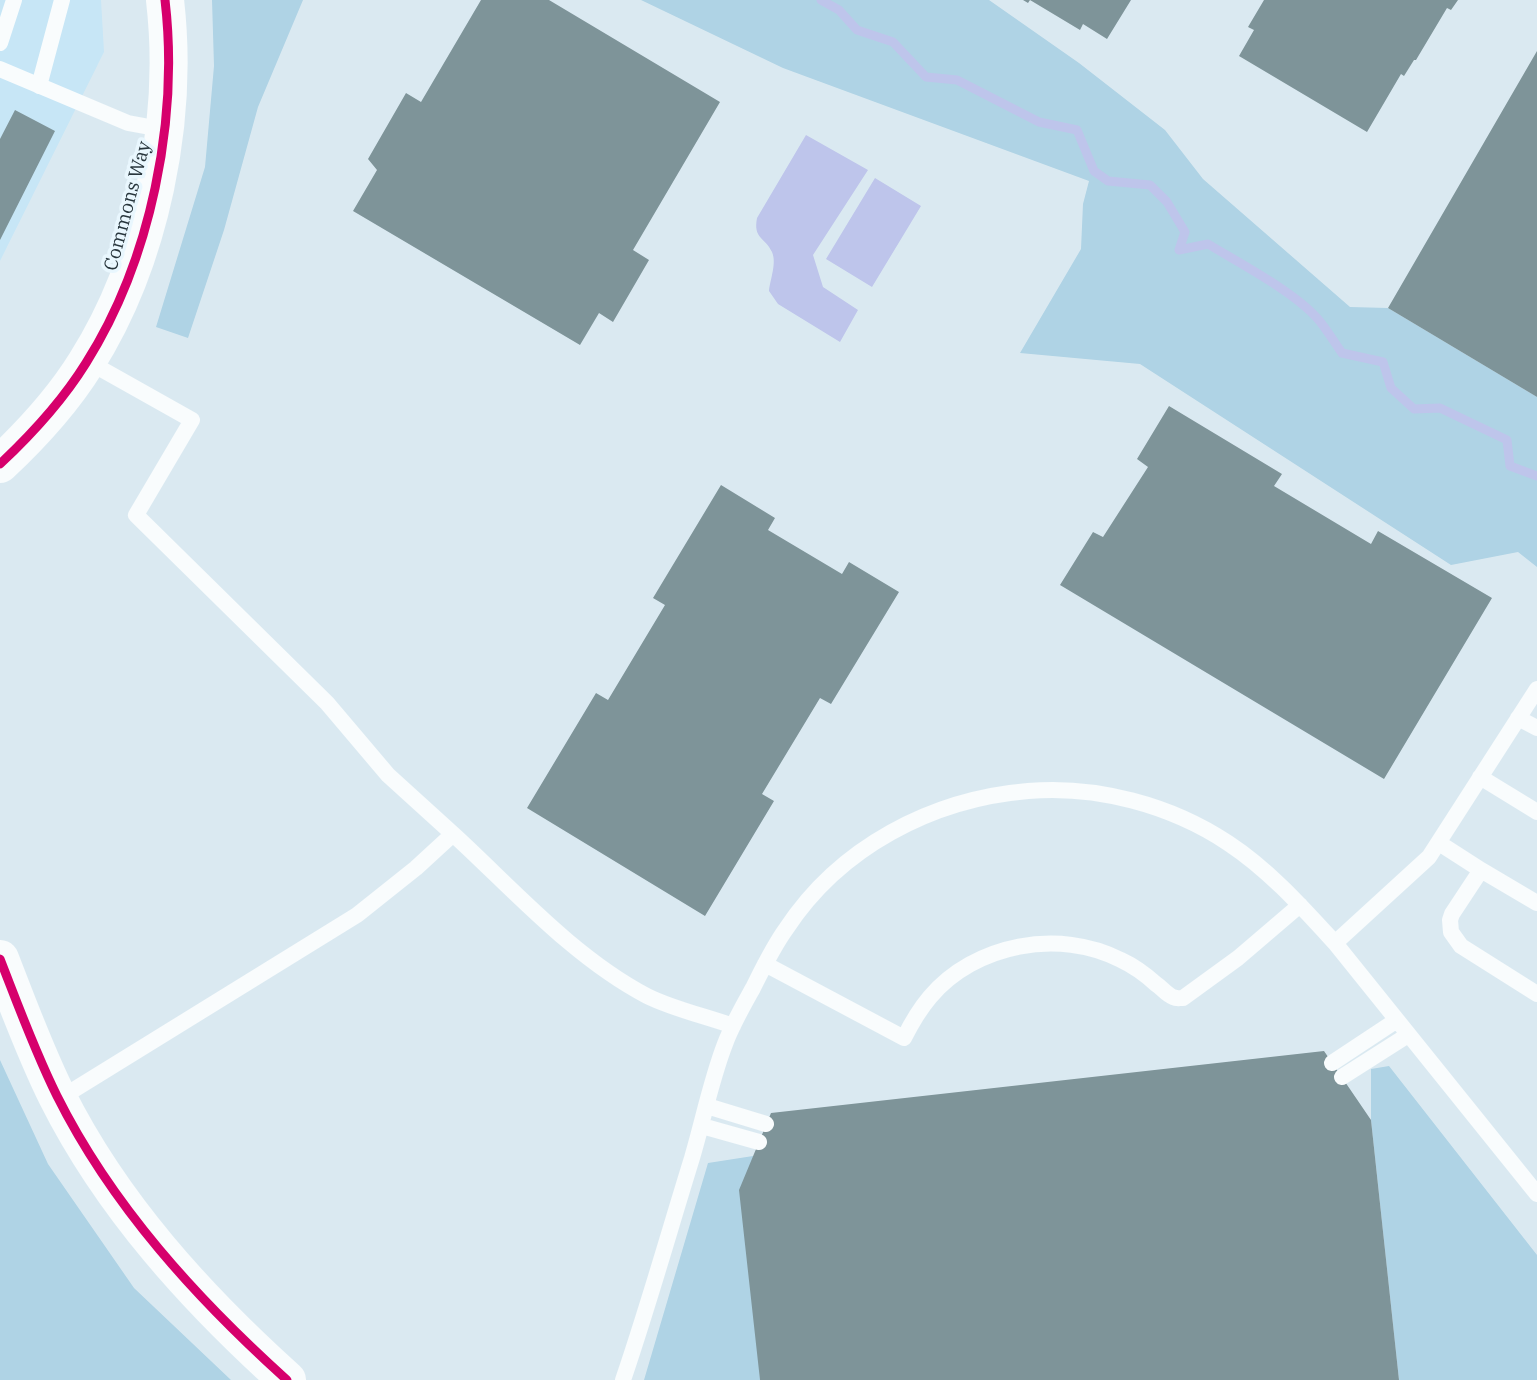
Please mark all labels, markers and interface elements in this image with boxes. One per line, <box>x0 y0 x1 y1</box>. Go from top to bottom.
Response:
street label: Commons Way <box>100 139 156 273</box>

